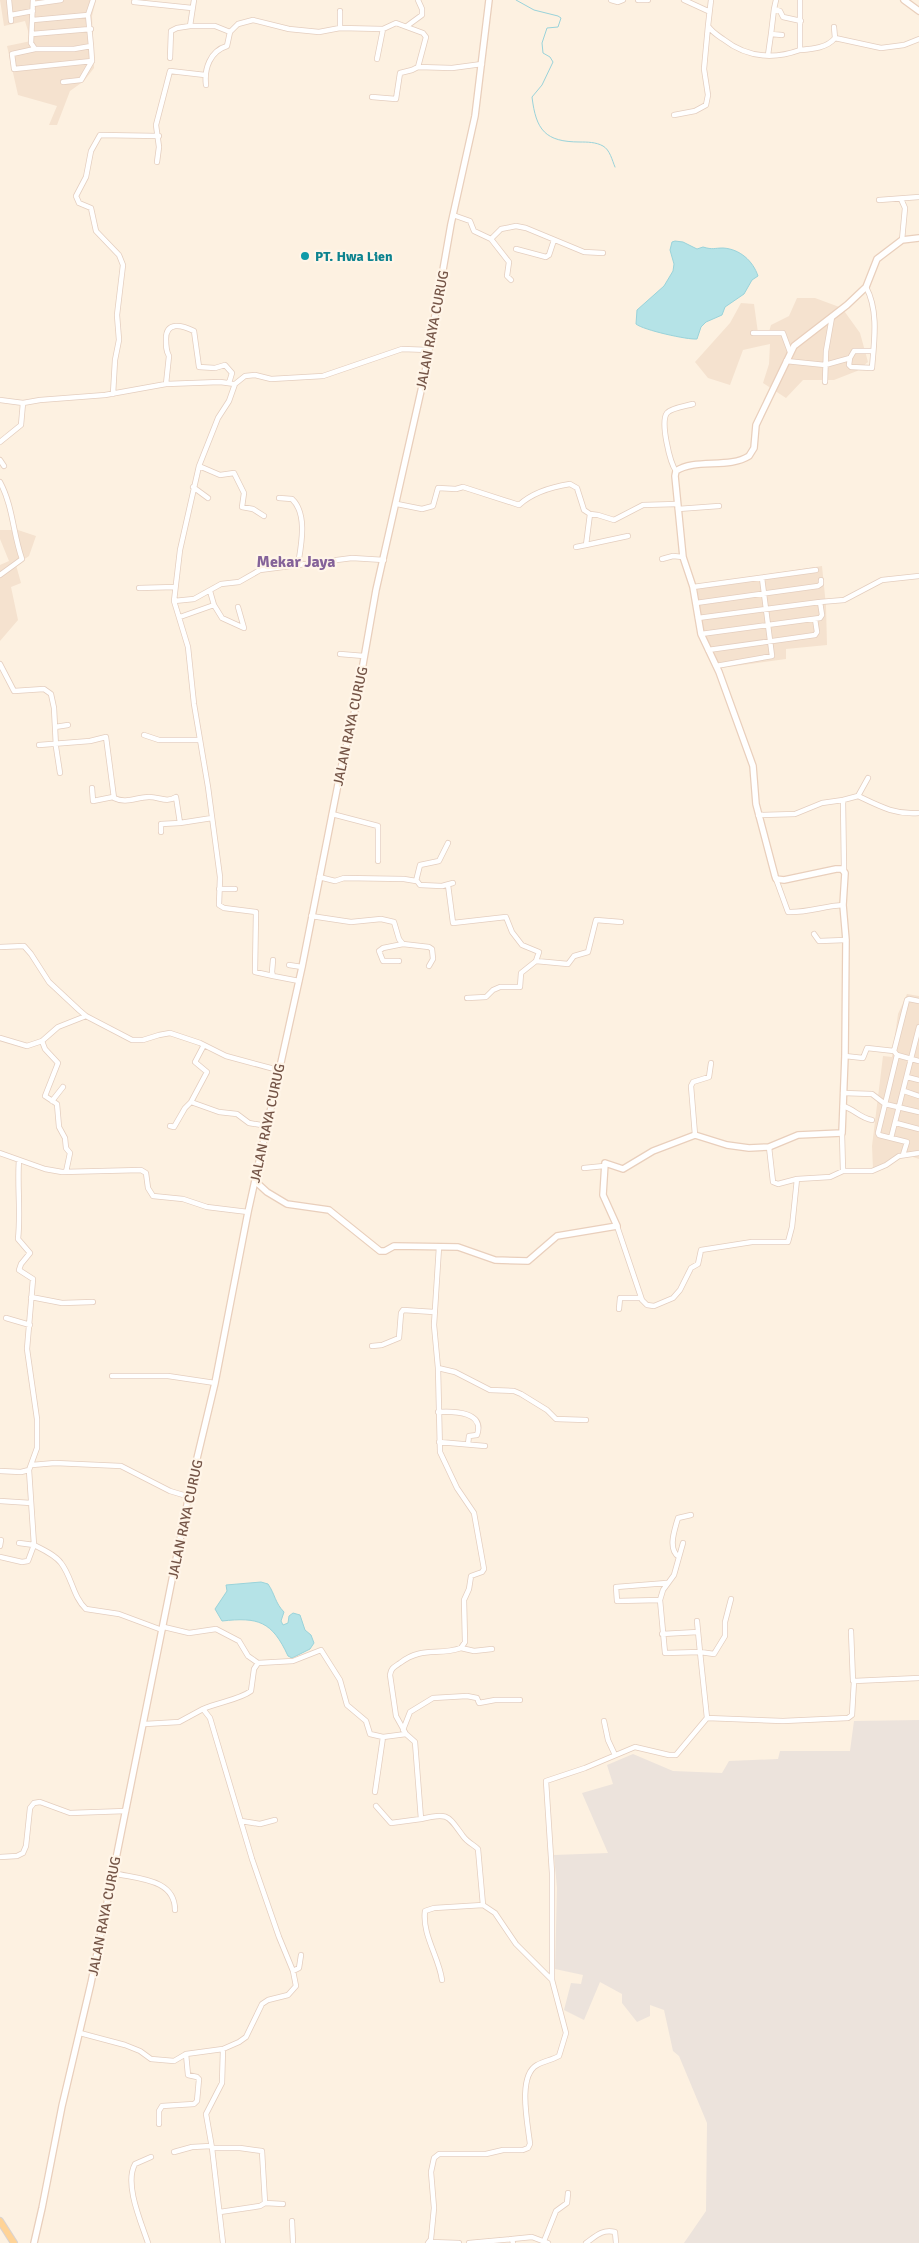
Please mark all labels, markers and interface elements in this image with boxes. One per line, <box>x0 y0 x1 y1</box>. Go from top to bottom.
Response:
place label: PT. Hwa Lien <box>315 248 393 265</box>
marker: PT. Hwa Lien <box>299 250 311 262</box>
street label: JALAN RAYA CURUG <box>413 269 452 391</box>
district label: Mekar Jaya <box>257 552 335 572</box>
street label: JALAN RAYA CURUG <box>330 665 371 787</box>
street label: JALAN RAYA CURUG <box>247 1062 288 1184</box>
street label: JALAN RAYA CURUG <box>165 1458 206 1580</box>
street label: JALAN RAYA CURUG <box>85 1855 124 1977</box>

